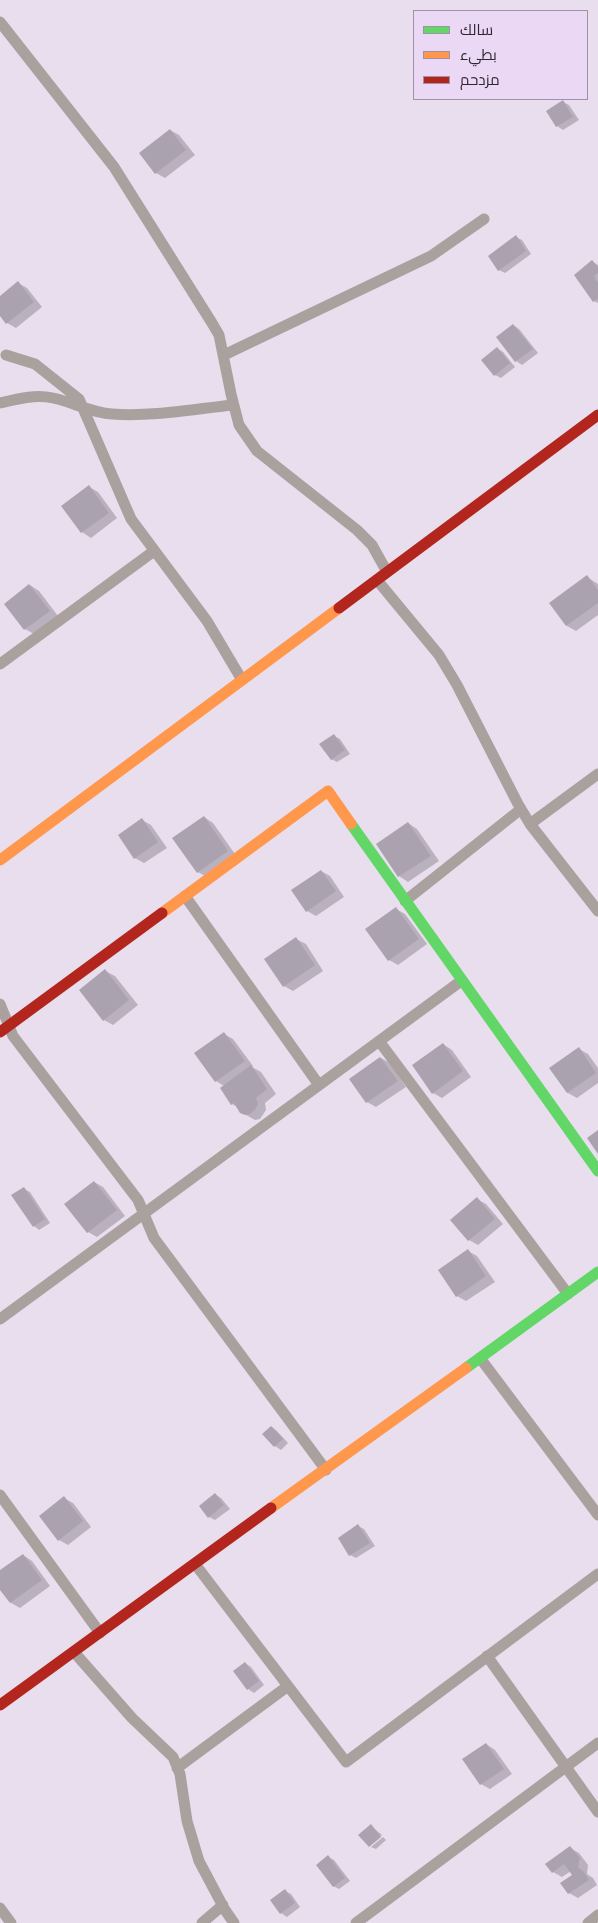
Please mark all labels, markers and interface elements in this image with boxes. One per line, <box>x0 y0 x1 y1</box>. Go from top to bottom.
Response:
legend <box>413 10 588 100</box>
text: سالك <box>460 21 493 39</box>
text: بطيء <box>460 46 497 64</box>
text: مزدحم <box>460 71 500 89</box>

